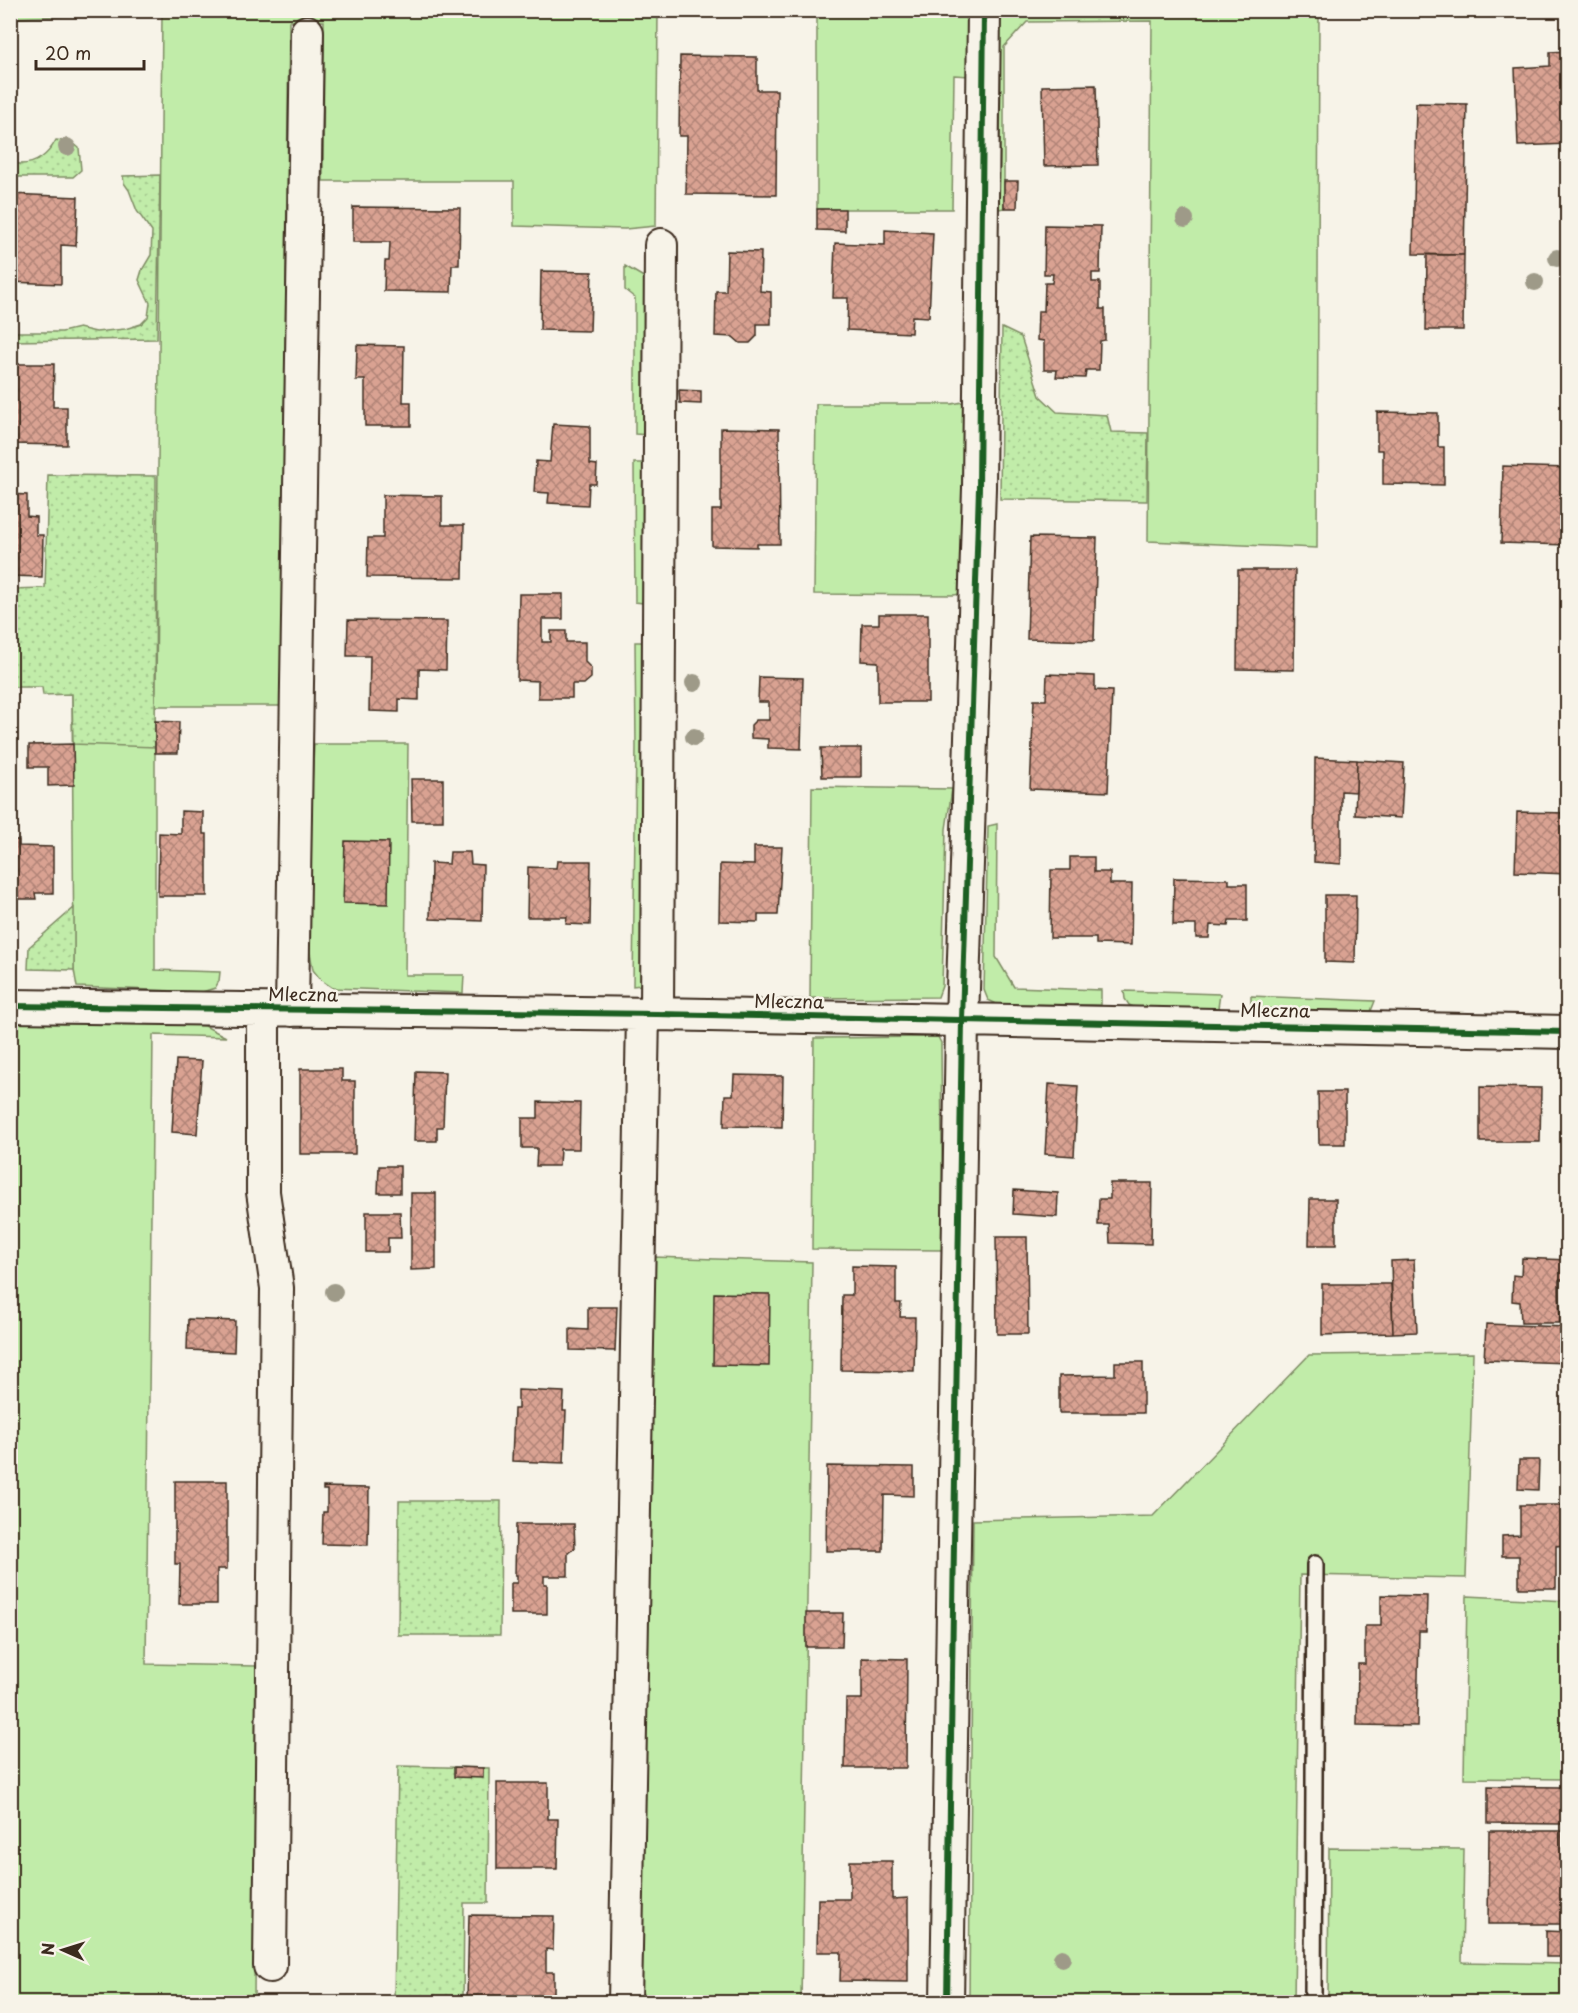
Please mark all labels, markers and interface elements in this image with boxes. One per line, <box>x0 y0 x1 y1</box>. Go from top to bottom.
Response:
scale bar <box>36 33 144 71</box>
text: 20 m <box>45 39 91 66</box>
street label: Mleczna <box>268 979 339 1008</box>
street label: Mleczna <box>754 986 825 1015</box>
street label: Mleczna <box>1240 995 1311 1024</box>
north arrow <box>33 1920 93 1980</box>
text: N <box>35 1942 59 1956</box>

